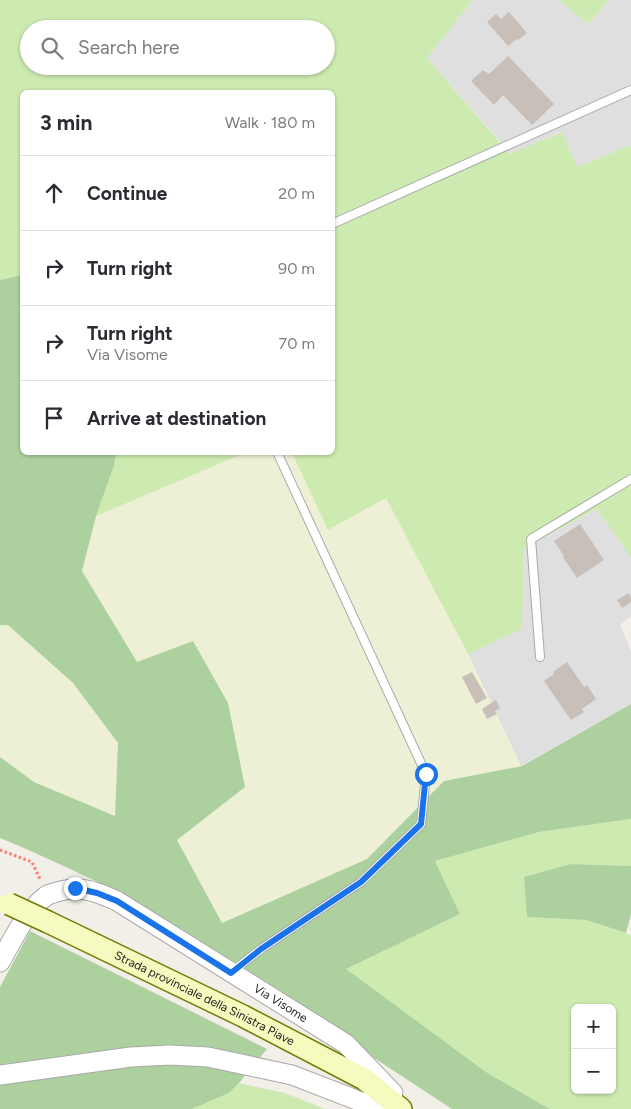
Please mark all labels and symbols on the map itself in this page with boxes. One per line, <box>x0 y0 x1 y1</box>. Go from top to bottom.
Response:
route start <box>415 763 438 786</box>
route end <box>64 877 87 900</box>
street label: Strada provinciale della Sinistra Piave <box>112 948 297 1049</box>
street label: Via Visome <box>251 981 310 1025</box>

